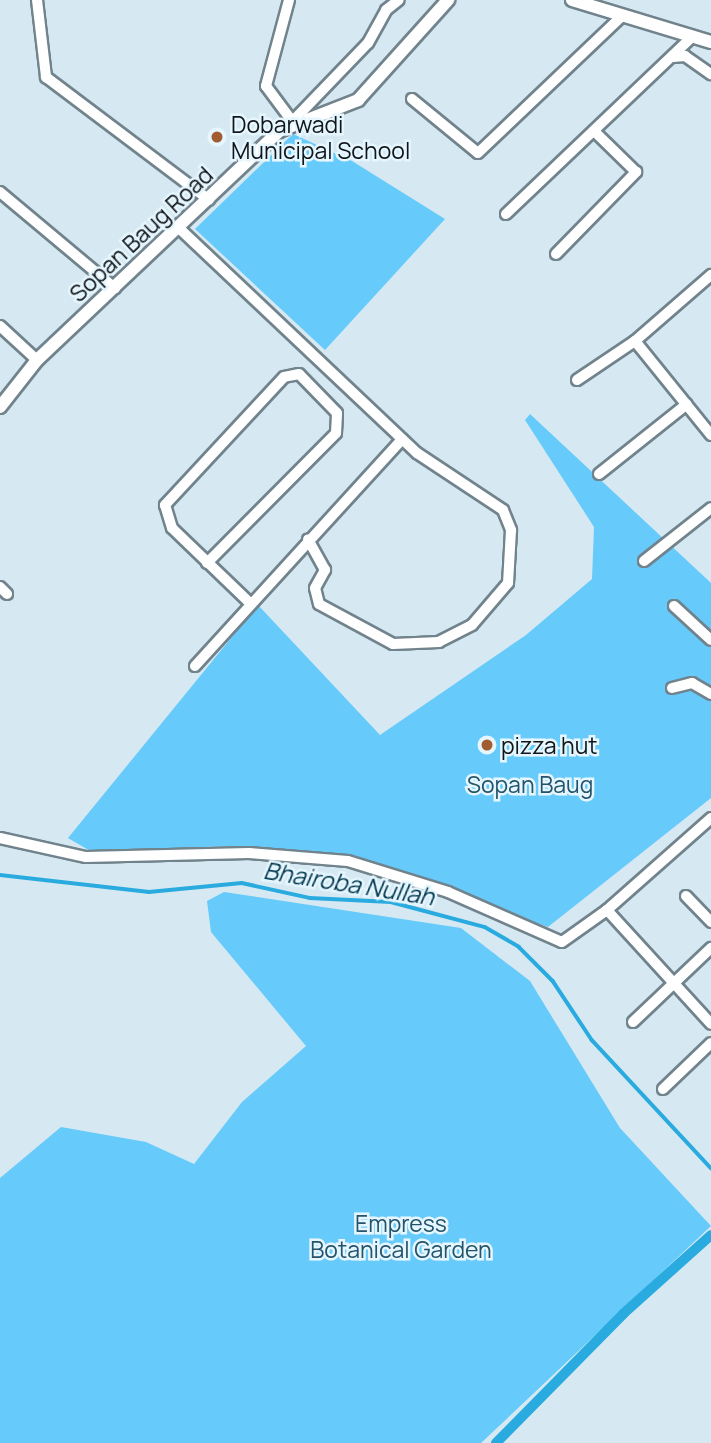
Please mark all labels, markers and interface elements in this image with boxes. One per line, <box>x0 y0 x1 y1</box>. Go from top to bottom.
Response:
place label: Dobarwadi Municipal School <box>231 110 410 164</box>
marker: Dobarwadi Municipal School <box>209 129 225 145</box>
street label: Sopan Baug Road <box>64 161 218 307</box>
place label: pizza hut <box>501 731 598 759</box>
marker: pizza hut <box>479 737 495 753</box>
park label: Sopan Baug <box>467 770 593 798</box>
water label: Bhairoba Nullah <box>262 855 436 911</box>
park label: Empress Botanical Garden <box>310 1209 492 1263</box>

